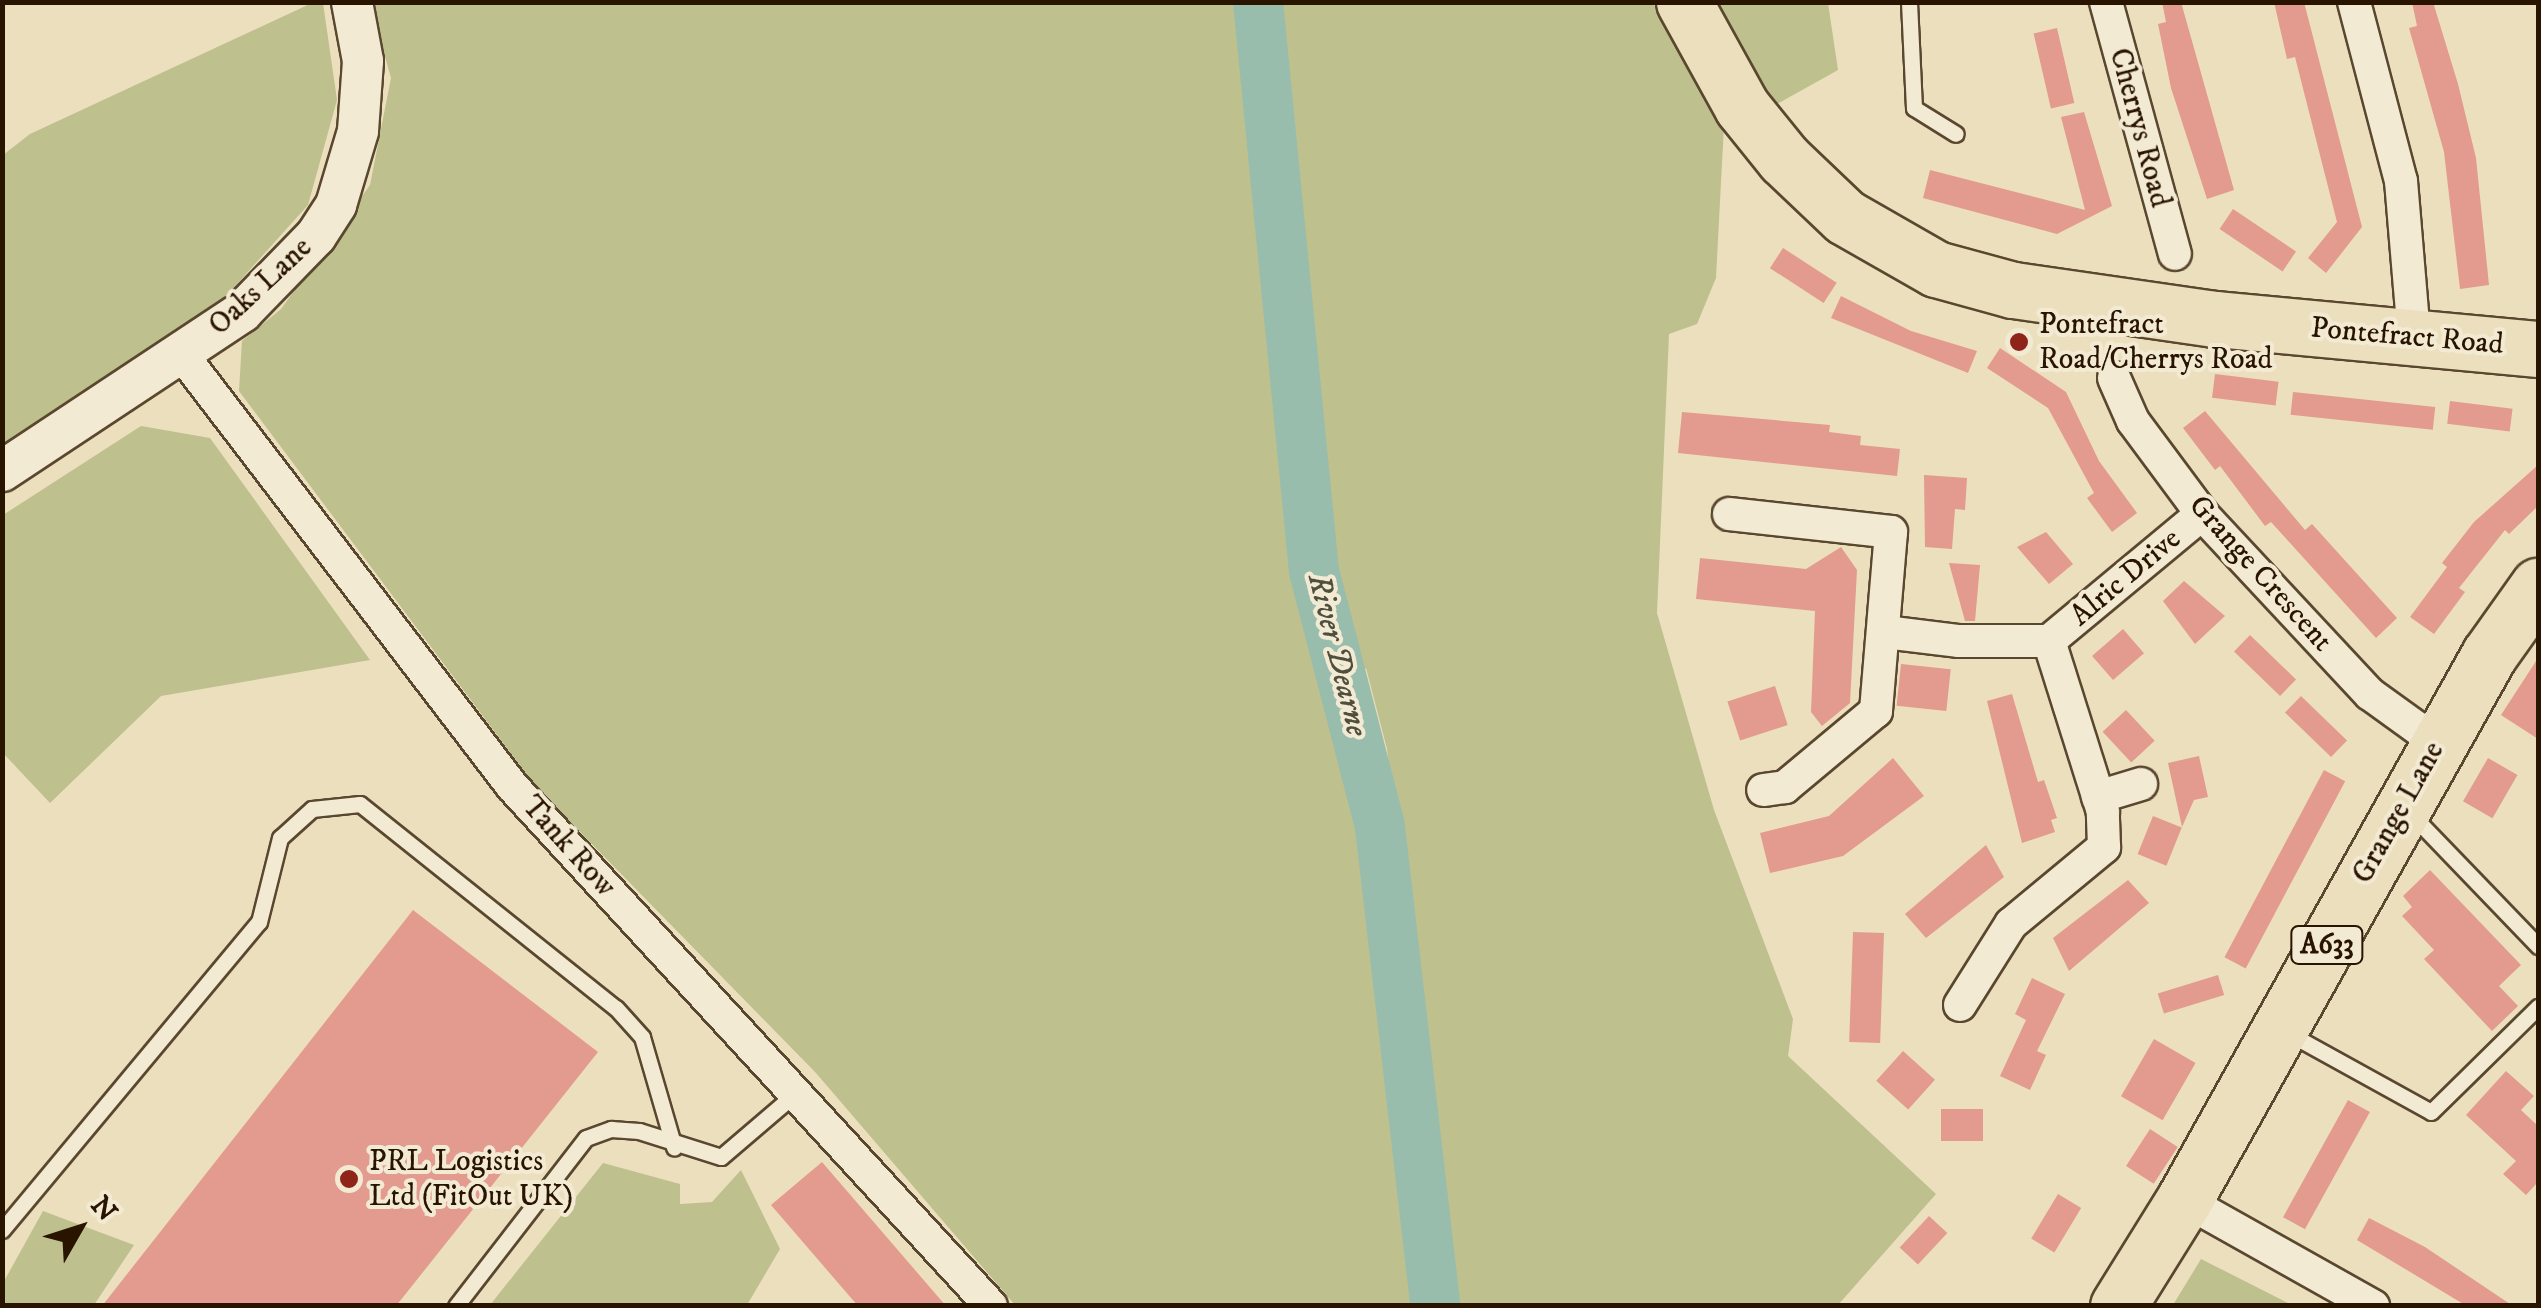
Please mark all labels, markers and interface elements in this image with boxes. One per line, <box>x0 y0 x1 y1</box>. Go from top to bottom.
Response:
street label: Cherrys Road <box>2101 45 2177 211</box>
street label: Oaks Lane <box>202 230 320 344</box>
place label: Pontefract Road/Cherrys Road <box>2039 307 2272 378</box>
street label: Pontefract Road <box>2309 311 2505 363</box>
marker: Pontefract Road/Cherrys Road <box>2008 331 2030 353</box>
street label: Grange Crescent <box>2180 488 2340 660</box>
street label: Alric Drive <box>2063 521 2189 635</box>
water label: River Dearne <box>1298 570 1376 740</box>
street label: Grange Lane <box>2345 736 2453 890</box>
street label: Tank Row <box>513 789 623 905</box>
road number: A633 <box>2290 922 2364 968</box>
place label: PRL Logistics Ltd (FitOut UK) <box>369 1144 573 1214</box>
marker: PRL Logistics Ltd (FitOut UK) <box>338 1168 360 1190</box>
north arrow <box>30 1178 130 1278</box>
text: N <box>83 1189 125 1229</box>

